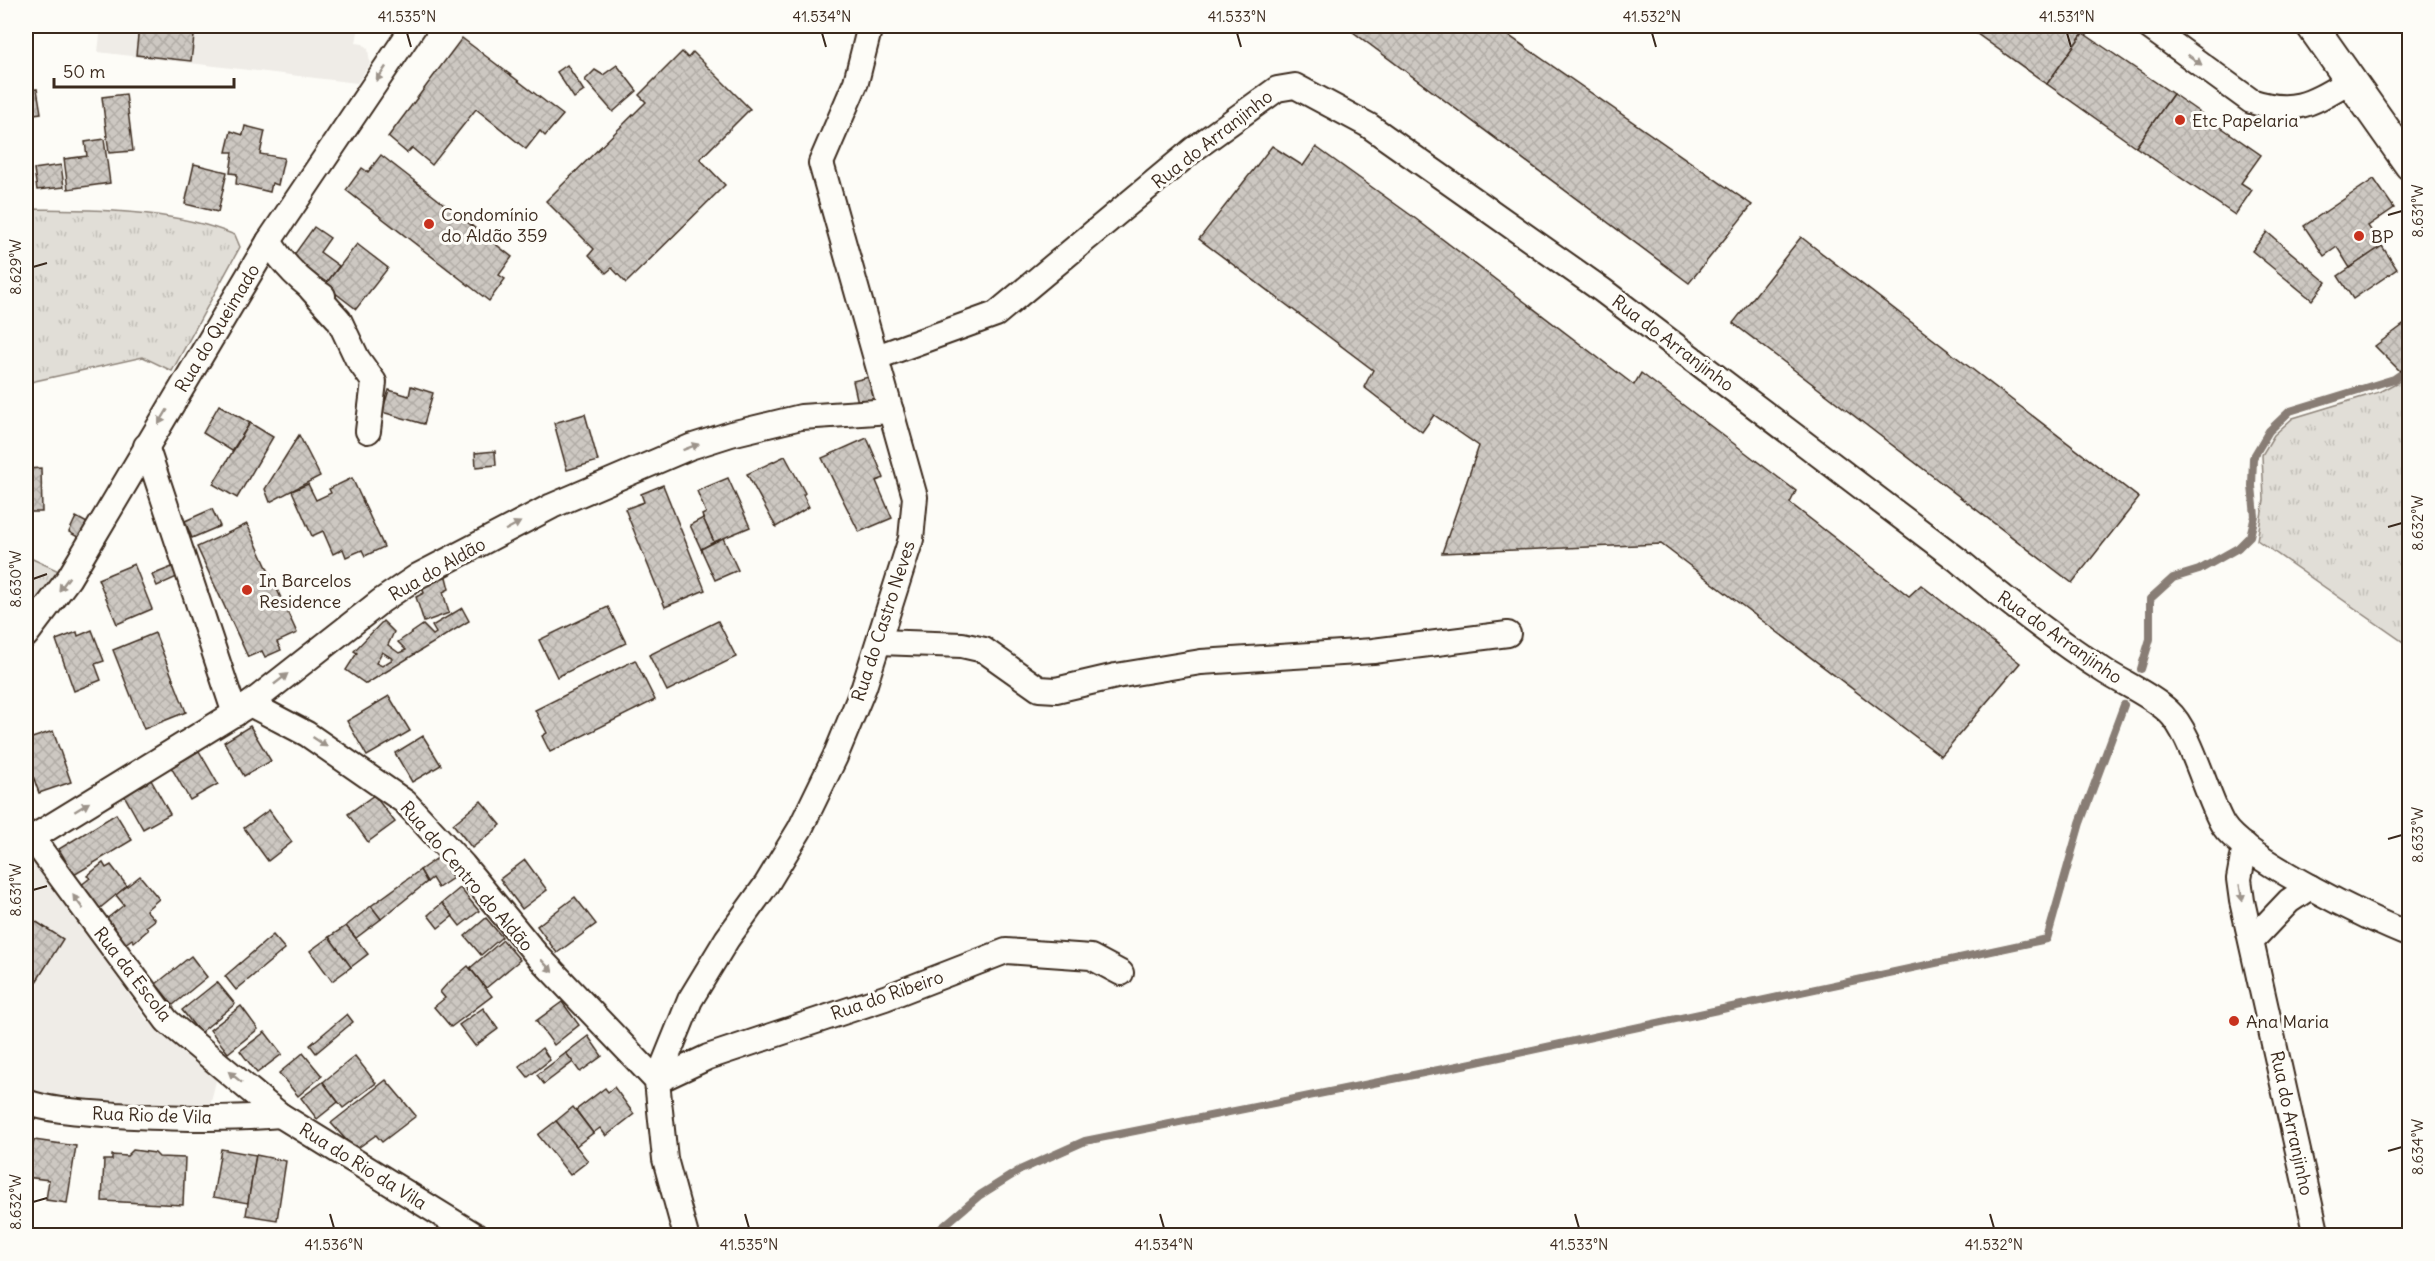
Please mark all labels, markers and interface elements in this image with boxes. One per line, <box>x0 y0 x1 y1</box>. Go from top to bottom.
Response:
text: 41.535°N <box>378 7 436 26</box>
text: 41.534°N <box>793 7 851 26</box>
text: 41.533°N <box>1208 7 1266 26</box>
text: 41.532°N <box>1623 7 1681 26</box>
text: 41.531°N <box>2039 7 2095 26</box>
scale bar <box>54 51 234 89</box>
one-way arrow <box>2187 54 2203 66</box>
text: 50 m <box>63 60 105 83</box>
one-way arrow <box>375 65 387 81</box>
street label: Rua do Arranjinho <box>1147 85 1277 193</box>
place label: Etc Papelaria <box>2192 109 2298 132</box>
marker: Etc Papelaria <box>2173 113 2187 127</box>
text: 8.631°W <box>2408 184 2427 238</box>
place label: Condomínio do Aldão 359 <box>441 203 548 247</box>
marker: Condomínio do Aldão 359 <box>422 217 436 231</box>
place label: BP <box>2371 225 2394 248</box>
marker: BP <box>2352 229 2366 243</box>
text: 8.629°W <box>6 239 25 295</box>
street label: Rua do Queimado <box>170 260 264 396</box>
street label: Rua do Arranjinho <box>1607 290 1739 396</box>
one-way arrow <box>158 409 169 425</box>
one-way arrow <box>683 442 701 452</box>
text: 8.632°W <box>2408 495 2427 551</box>
one-way arrow <box>505 521 522 531</box>
street label: Rua do Aldão <box>385 532 489 606</box>
street label: Rua do Castro Neves <box>846 538 920 704</box>
text: 8.630°W <box>6 550 25 608</box>
place label: In Barcelos Residence <box>259 569 352 613</box>
one-way arrow <box>58 577 70 592</box>
marker: In Barcelos Residence <box>240 583 254 597</box>
street label: Rua do Arranjinho <box>1993 585 2127 689</box>
one-way arrow <box>274 674 289 686</box>
one-way arrow <box>311 736 327 748</box>
street label: Rua do Centro do Aldão <box>395 796 539 956</box>
one-way arrow <box>74 802 90 813</box>
text: 8.633°W <box>2408 807 2427 863</box>
text: 8.631°W <box>6 863 25 917</box>
one-way arrow <box>2237 884 2246 903</box>
one-way arrow <box>73 894 85 909</box>
street label: Rua da Escola <box>89 922 177 1026</box>
one-way arrow <box>540 958 553 973</box>
street label: Rua do Ribeiro <box>828 965 946 1025</box>
place label: Ana Maria <box>2246 1010 2329 1033</box>
marker: Ana Maria <box>2227 1014 2241 1028</box>
street label: Rua do Arranjinho <box>2265 1049 2319 1197</box>
one-way arrow <box>227 1071 243 1084</box>
street label: Rua Rio de Vila <box>91 1101 213 1129</box>
street label: Rua do Rio da Vila <box>295 1118 431 1214</box>
text: 8.634°W <box>2408 1119 2427 1175</box>
text: 8.632°W <box>6 1174 25 1230</box>
text: 41.536°N <box>305 1235 363 1254</box>
text: 41.535°N <box>720 1235 778 1254</box>
text: 41.534°N <box>1135 1235 1193 1254</box>
text: 41.533°N <box>1550 1235 1608 1254</box>
text: 41.532°N <box>1965 1235 2023 1254</box>

